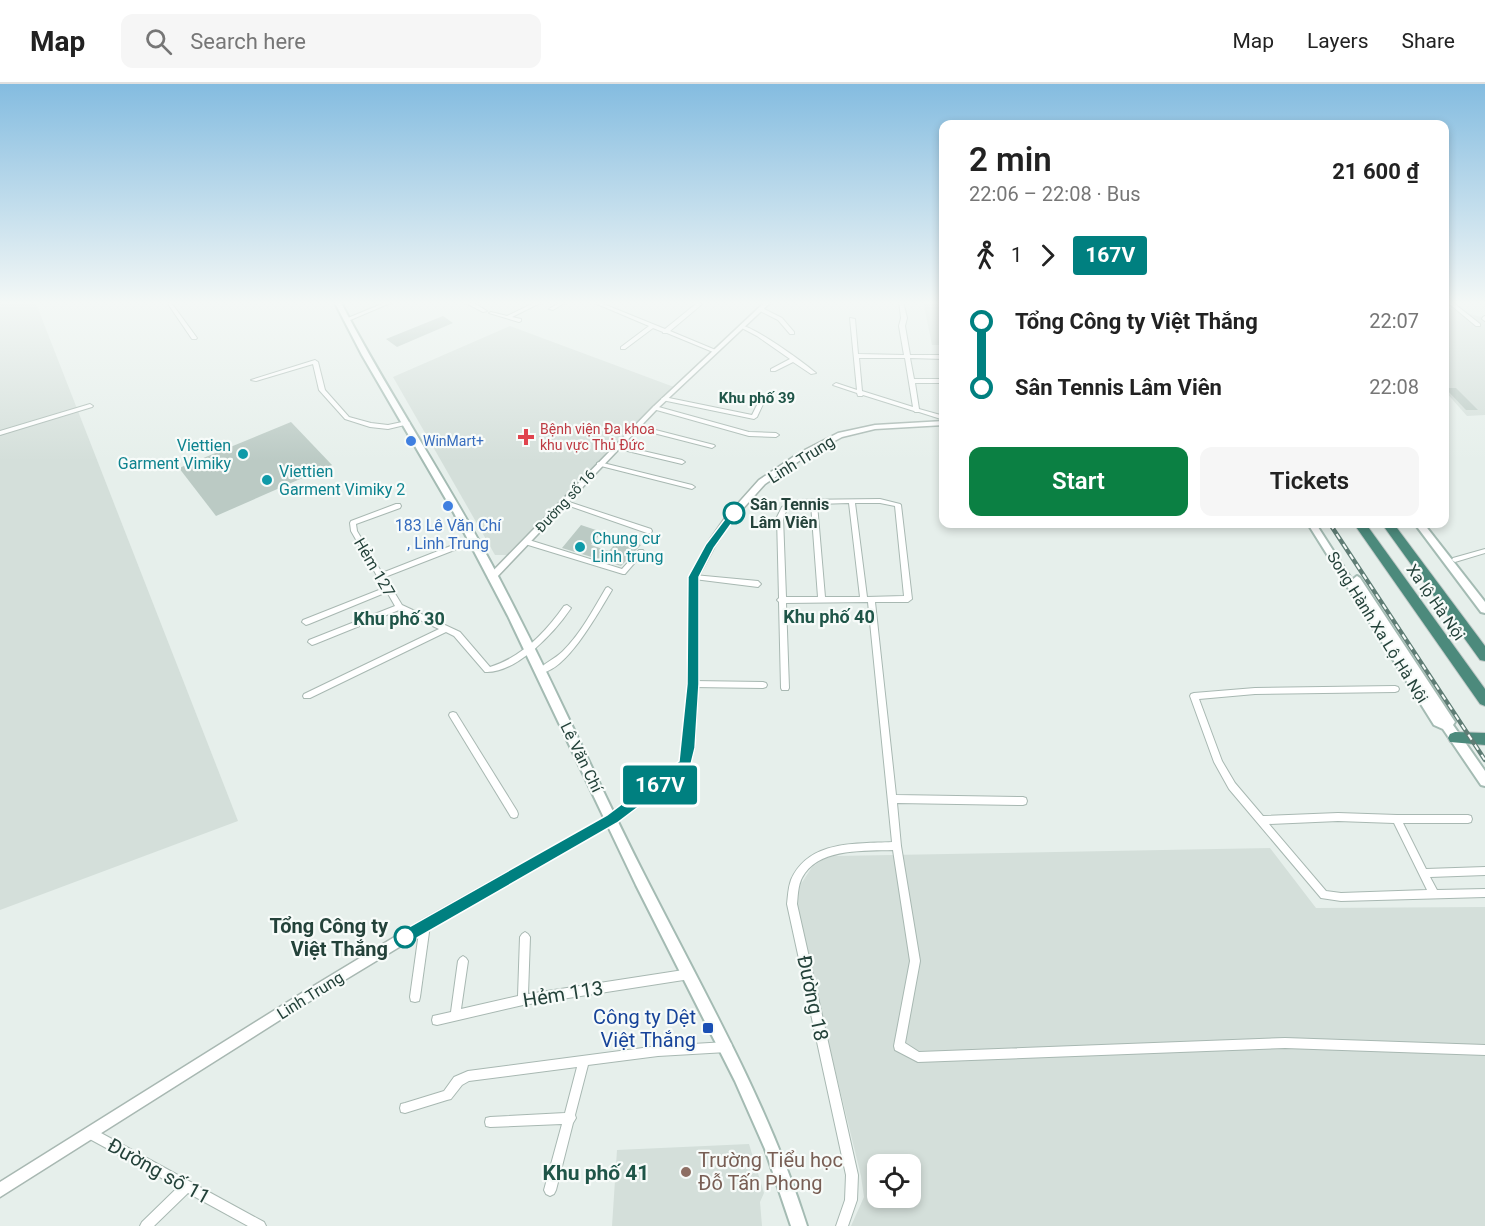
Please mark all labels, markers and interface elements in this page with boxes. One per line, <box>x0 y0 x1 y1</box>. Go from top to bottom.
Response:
search box <box>121 14 541 68</box>
text: Map <box>30 25 85 58</box>
icon: search <box>142 25 175 58</box>
text: Search here <box>190 29 306 54</box>
text: Map <box>1232 29 1274 53</box>
text: Layers <box>1307 29 1368 53</box>
text: Share <box>1401 29 1455 53</box>
text: 2 min <box>969 140 1052 179</box>
text: 21 600 ₫ <box>1332 159 1419 184</box>
text: 22:06 – 22:08 · Bus <box>969 182 1141 206</box>
icon: walk <box>969 239 1002 272</box>
icon: forward <box>1031 239 1064 272</box>
text: 1 <box>1011 243 1022 267</box>
text: 167V <box>1085 243 1135 267</box>
text: Tổng Công ty Việt Thắng <box>1015 309 1258 334</box>
text: 22:07 <box>1369 309 1419 333</box>
text: Sân Tennis Lâm Viên <box>1015 375 1222 400</box>
text: 22:08 <box>1369 375 1419 399</box>
district label: Khu phố 39 <box>719 389 795 407</box>
place label: Bệnh viện Đa khoa khu vực Thủ Đức <box>540 421 655 453</box>
marker: Bệnh viện Đa khoa khu vực Thủ Đức <box>517 428 535 446</box>
street label: Linh Trung <box>764 432 838 487</box>
place label: WinMart+ <box>423 433 484 449</box>
marker: WinMart+ <box>404 434 418 448</box>
place label: Viettien Garment Vimiky <box>118 436 231 473</box>
marker: Viettien Garment Vimiky <box>236 447 250 461</box>
button: Start <box>969 447 1188 516</box>
button: Tickets <box>1200 447 1419 516</box>
place label: Viettien Garment Vimiky 2 <box>279 462 405 499</box>
street label: Đường số 16 <box>532 466 598 536</box>
marker: Viettien Garment Vimiky 2 <box>260 473 274 487</box>
place label: Sân Tennis Lâm Viên <box>750 495 829 532</box>
marker: 183 Lê Văn Chí , Linh Trung <box>441 499 455 513</box>
marker: Sân Tennis Lâm Viên <box>723 502 745 524</box>
place label: 183 Lê Văn Chí , Linh Trung <box>395 516 502 553</box>
place label: Chung cư Linh trung <box>592 529 663 566</box>
street label: Hẻm 127 <box>350 534 399 600</box>
marker: Chung cư Linh trung <box>573 540 587 554</box>
street label: Song Hành Xa Lộ Hà Nội <box>1323 548 1432 707</box>
street label: Xa lộ Hà Nội <box>1403 561 1469 644</box>
district label: Khu phố 40 <box>783 606 875 627</box>
district label: Khu phố 30 <box>353 608 445 629</box>
street label: Lê Văn Chí <box>556 719 607 796</box>
line badge: 167V <box>618 766 702 804</box>
text: 167V <box>635 773 685 797</box>
place label: Tổng Công ty Việt Thắng <box>270 914 389 961</box>
marker: Tổng Công ty Việt Thắng <box>394 926 416 948</box>
street label: Đường 18 <box>792 953 834 1043</box>
street label: Linh Trung <box>273 968 347 1023</box>
street label: Hẻm 113 <box>521 976 605 1012</box>
place label: Công ty Dệt Việt Thắng <box>593 1005 696 1052</box>
marker: Công ty Dệt Việt Thắng <box>701 1021 715 1035</box>
street label: Đường số 11 <box>103 1133 215 1209</box>
place label: Trường Tiểu học Đỗ Tấn Phong <box>698 1148 843 1195</box>
map controls <box>867 1154 921 1208</box>
button: locate <box>867 1154 921 1208</box>
district label: Khu phố 41 <box>543 1161 649 1185</box>
marker: Trường Tiểu học Đỗ Tấn Phong <box>679 1165 693 1179</box>

